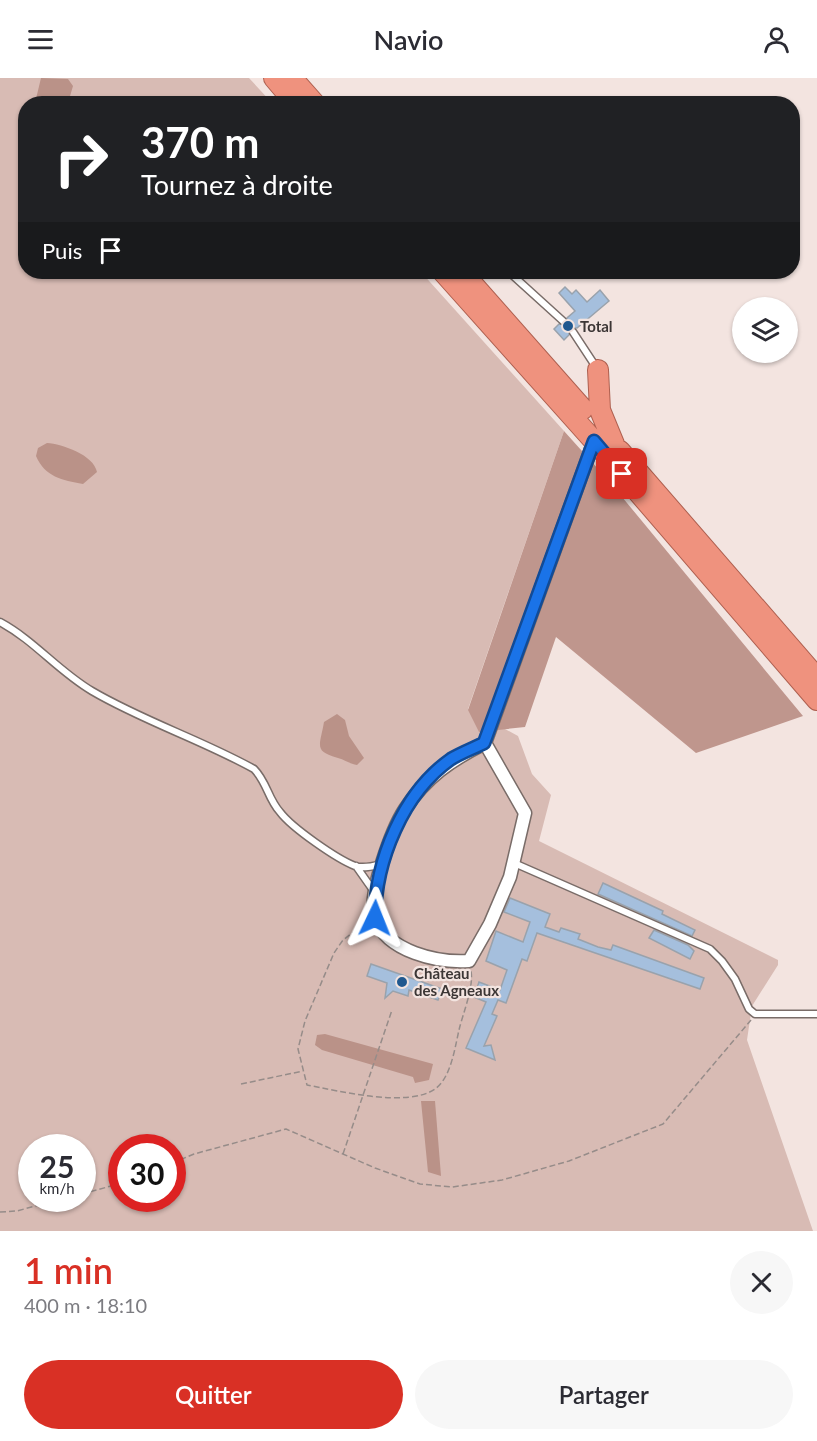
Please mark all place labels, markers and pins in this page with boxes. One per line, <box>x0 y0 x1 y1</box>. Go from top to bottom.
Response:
place label: Total <box>580 317 613 335</box>
marker: Total <box>561 319 575 333</box>
pin <box>596 448 647 499</box>
place label: Château des Agneaux <box>414 964 499 999</box>
marker: Château des Agneaux <box>395 975 409 989</box>

